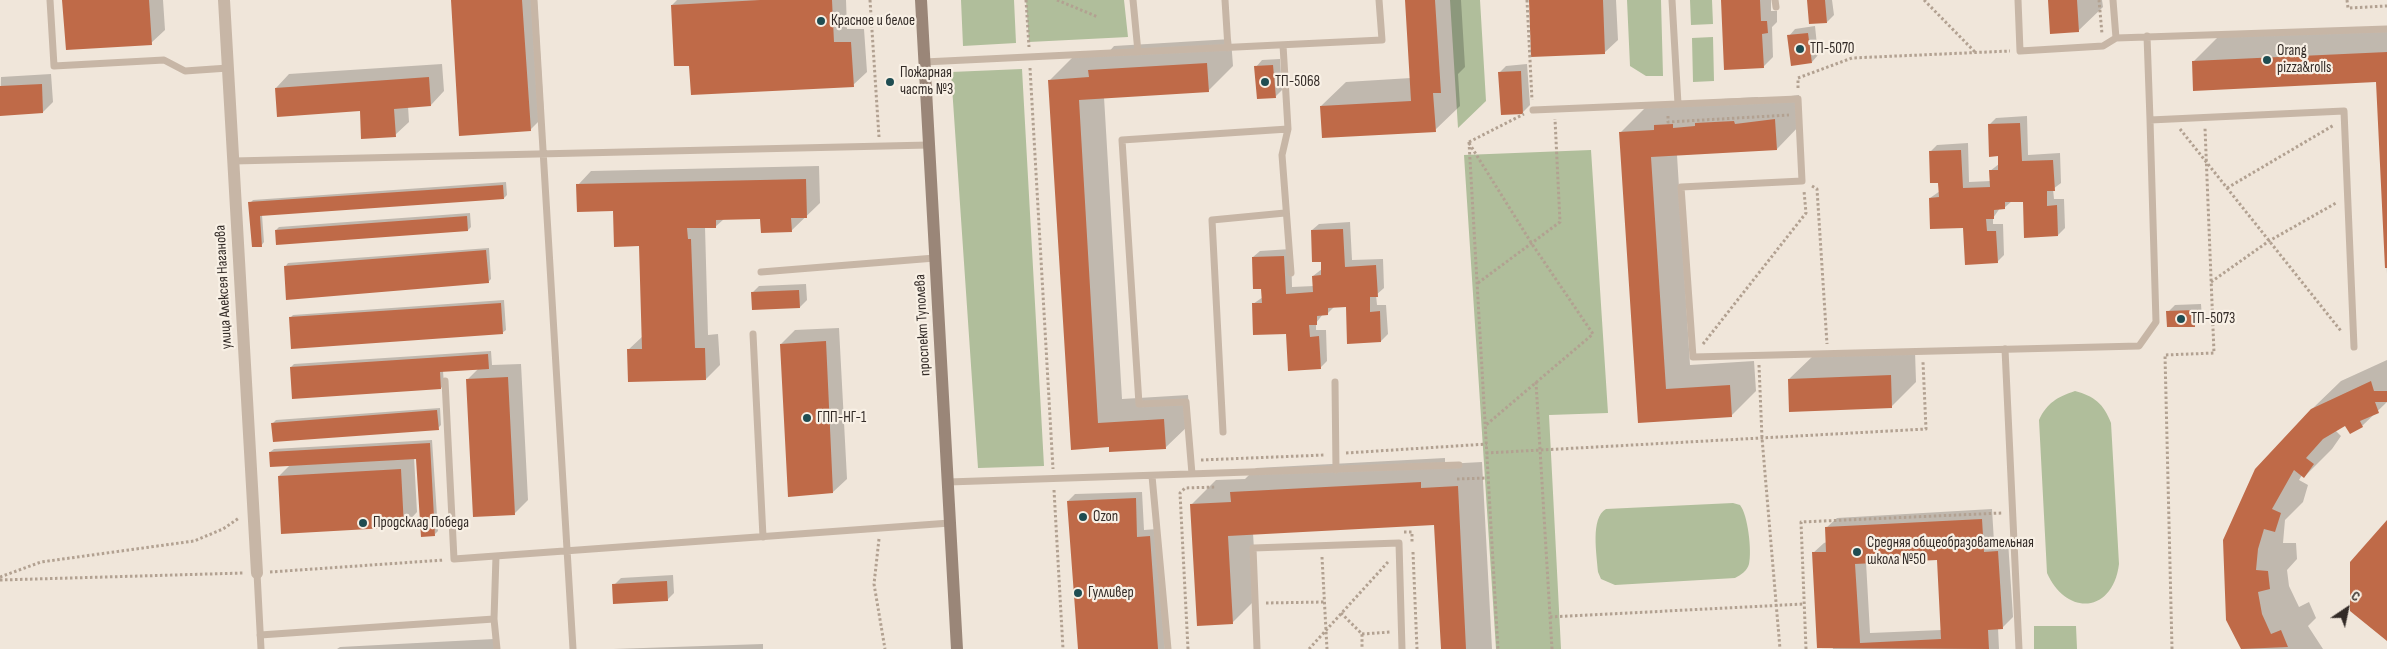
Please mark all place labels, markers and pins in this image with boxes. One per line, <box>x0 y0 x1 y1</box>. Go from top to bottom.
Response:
place label: Красное и белое <box>831 12 915 30</box>
marker: Красное и белое <box>815 15 827 27</box>
place label: ТП-5070 <box>1810 40 1855 58</box>
place label: Orang pizza&rolls <box>2277 42 2331 77</box>
marker: ТП-5070 <box>1794 43 1806 55</box>
marker: Orang pizza&rolls <box>2261 54 2273 66</box>
place label: Пожарная часть №3 <box>900 64 953 99</box>
place label: ТП-5068 <box>1275 73 1320 91</box>
marker: Пожарная часть №3 <box>884 76 896 88</box>
marker: ТП-5068 <box>1259 76 1271 88</box>
place label: ТП-5073 <box>2191 310 2235 328</box>
marker: ТП-5073 <box>2175 313 2187 325</box>
place label: ГПП-НГ-1 <box>817 409 866 427</box>
marker: ГПП-НГ-1 <box>801 412 813 424</box>
place label: Ozon <box>1093 508 1118 526</box>
marker: Ozon <box>1077 511 1089 523</box>
place label: Продсклад Победа <box>373 514 469 532</box>
marker: Продсклад Победа <box>357 517 369 529</box>
place label: Средняя общеобразовательная школа №50 <box>1867 534 2034 569</box>
marker: Средняя общеобразовательная школа №50 <box>1851 546 1863 558</box>
place label: Гулливер <box>1088 584 1134 602</box>
marker: Гулливер <box>1072 587 1084 599</box>

